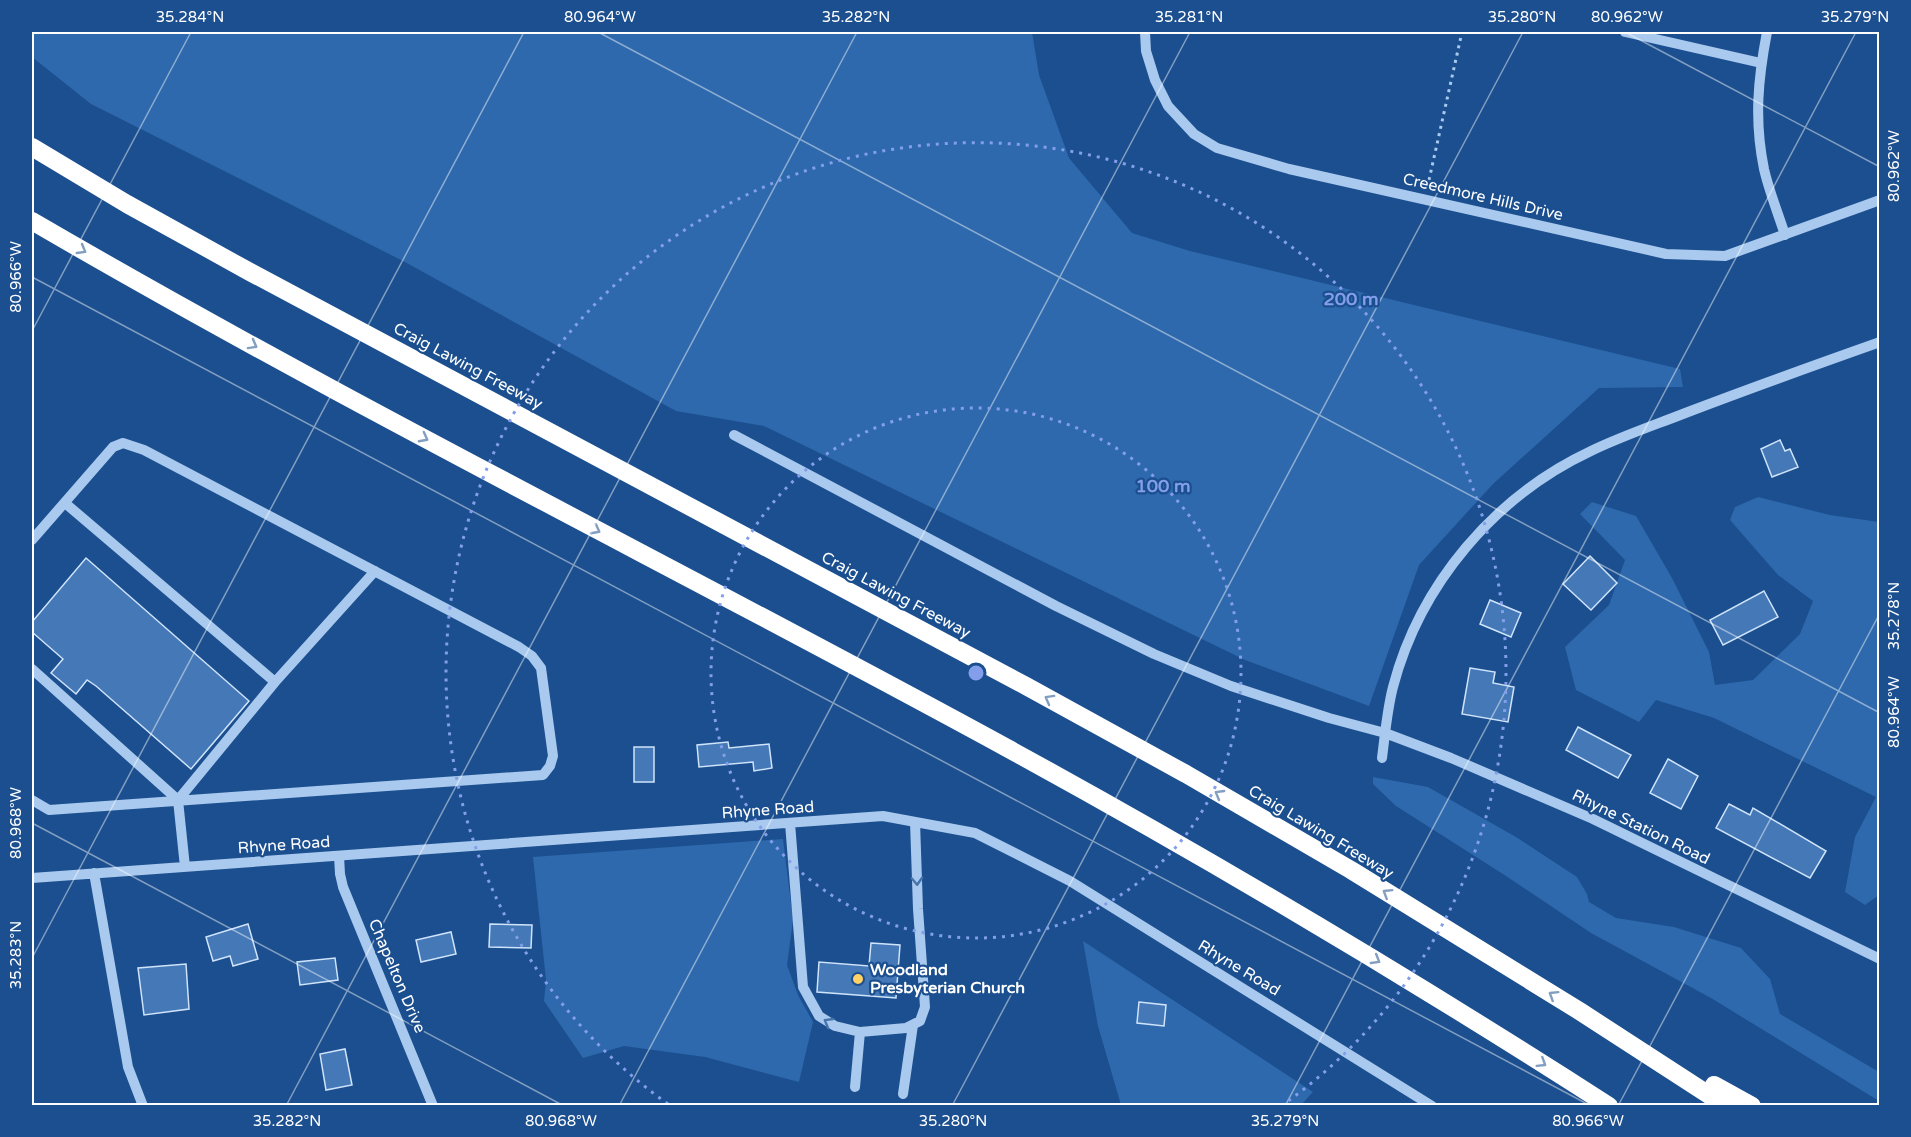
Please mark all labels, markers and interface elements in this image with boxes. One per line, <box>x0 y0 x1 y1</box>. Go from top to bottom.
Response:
text: 35.284°N <box>156 8 224 26</box>
text: 80.964°W <box>564 8 636 26</box>
text: 35.282°N <box>822 8 890 26</box>
text: 35.281°N <box>1155 8 1223 26</box>
text: 35.280°N <box>1488 8 1556 26</box>
text: 80.962°W <box>1591 8 1663 26</box>
text: 35.279°N <box>1821 8 1889 26</box>
text: 80.962°W <box>1885 130 1903 202</box>
street label: Creedmore Hills Drive <box>1401 169 1565 225</box>
text: 80.966°W <box>7 241 25 313</box>
one-way arrow <box>76 243 86 255</box>
text: 200 m <box>1323 288 1379 310</box>
street label: Craig Lawing Freeway <box>390 318 546 414</box>
one-way arrow <box>246 338 257 349</box>
one-way arrow <box>418 431 428 442</box>
text: 100 m <box>1135 475 1191 497</box>
one-way arrow <box>590 522 601 534</box>
street label: Craig Lawing Freeway <box>818 547 974 643</box>
text: 35.278°N <box>1885 582 1903 650</box>
centre of rings <box>966 663 986 683</box>
text: 80.964°W <box>1885 676 1903 748</box>
one-way arrow <box>1045 695 1055 706</box>
street label: Craig Lawing Freeway <box>1245 781 1398 884</box>
street label: Rhyne Station Road <box>1569 785 1713 869</box>
text: 80.968°W <box>7 787 25 859</box>
one-way arrow <box>1215 790 1225 801</box>
street label: Rhyne Road <box>721 797 815 823</box>
street label: Rhyne Road <box>237 832 331 858</box>
one-way arrow <box>911 876 923 885</box>
one-way arrow <box>1383 888 1393 900</box>
street label: Chapelton Drive <box>364 916 430 1036</box>
text: 35.283°N <box>7 921 25 989</box>
street label: Rhyne Road <box>1194 936 1284 1000</box>
one-way arrow <box>1370 953 1380 965</box>
place label: Woodland Presbyterian Church <box>870 960 1025 998</box>
marker: Woodland Presbyterian Church <box>851 972 865 986</box>
one-way arrow <box>1549 990 1559 1002</box>
one-way arrow <box>824 1017 835 1029</box>
one-way arrow <box>1536 1056 1546 1068</box>
text: 35.282°N <box>253 1112 321 1130</box>
text: 80.968°W <box>525 1112 597 1130</box>
text: 35.280°N <box>919 1112 987 1130</box>
text: 35.279°N <box>1251 1112 1319 1130</box>
text: 80.966°W <box>1552 1112 1624 1130</box>

